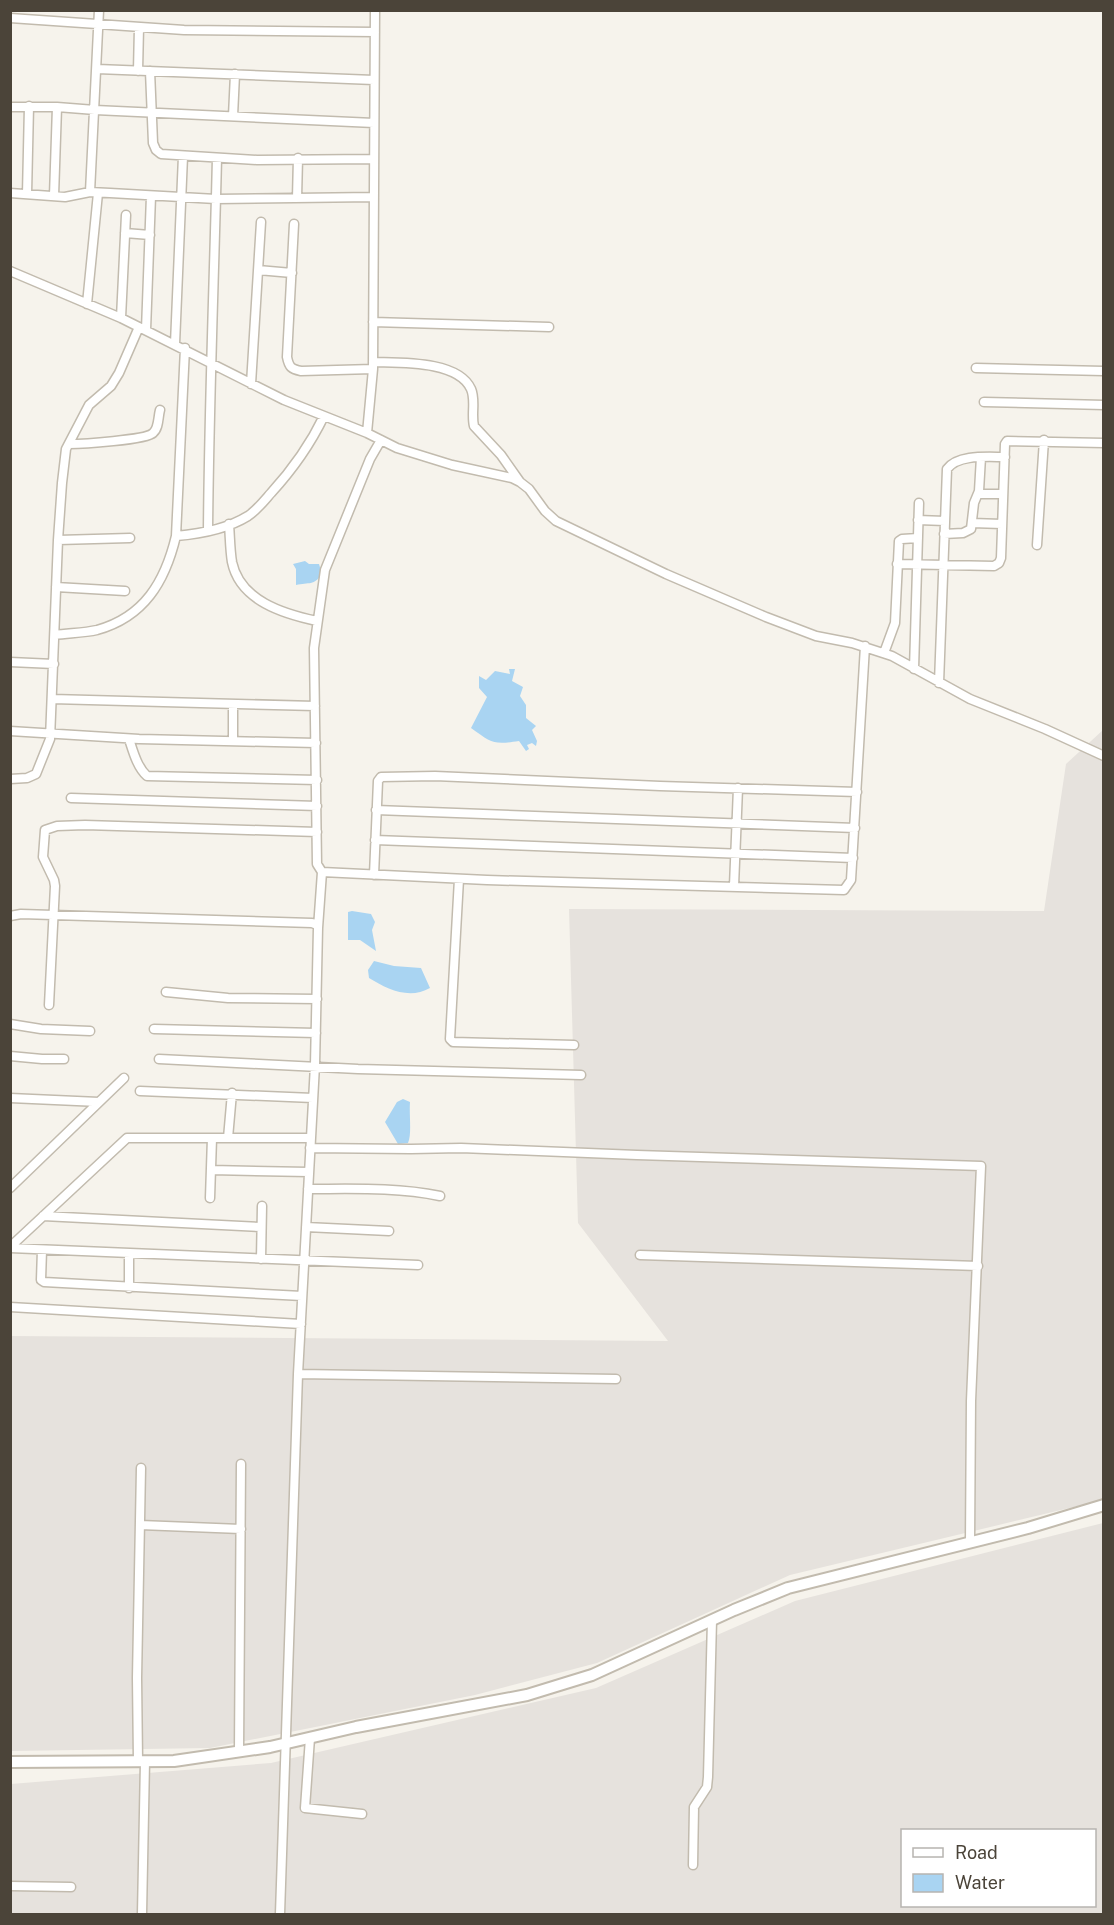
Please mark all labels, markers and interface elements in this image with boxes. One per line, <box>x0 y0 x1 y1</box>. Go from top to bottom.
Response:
legend <box>901 1829 1096 1907</box>
text: Road <box>955 1842 998 1863</box>
text: Water <box>955 1872 1005 1893</box>

